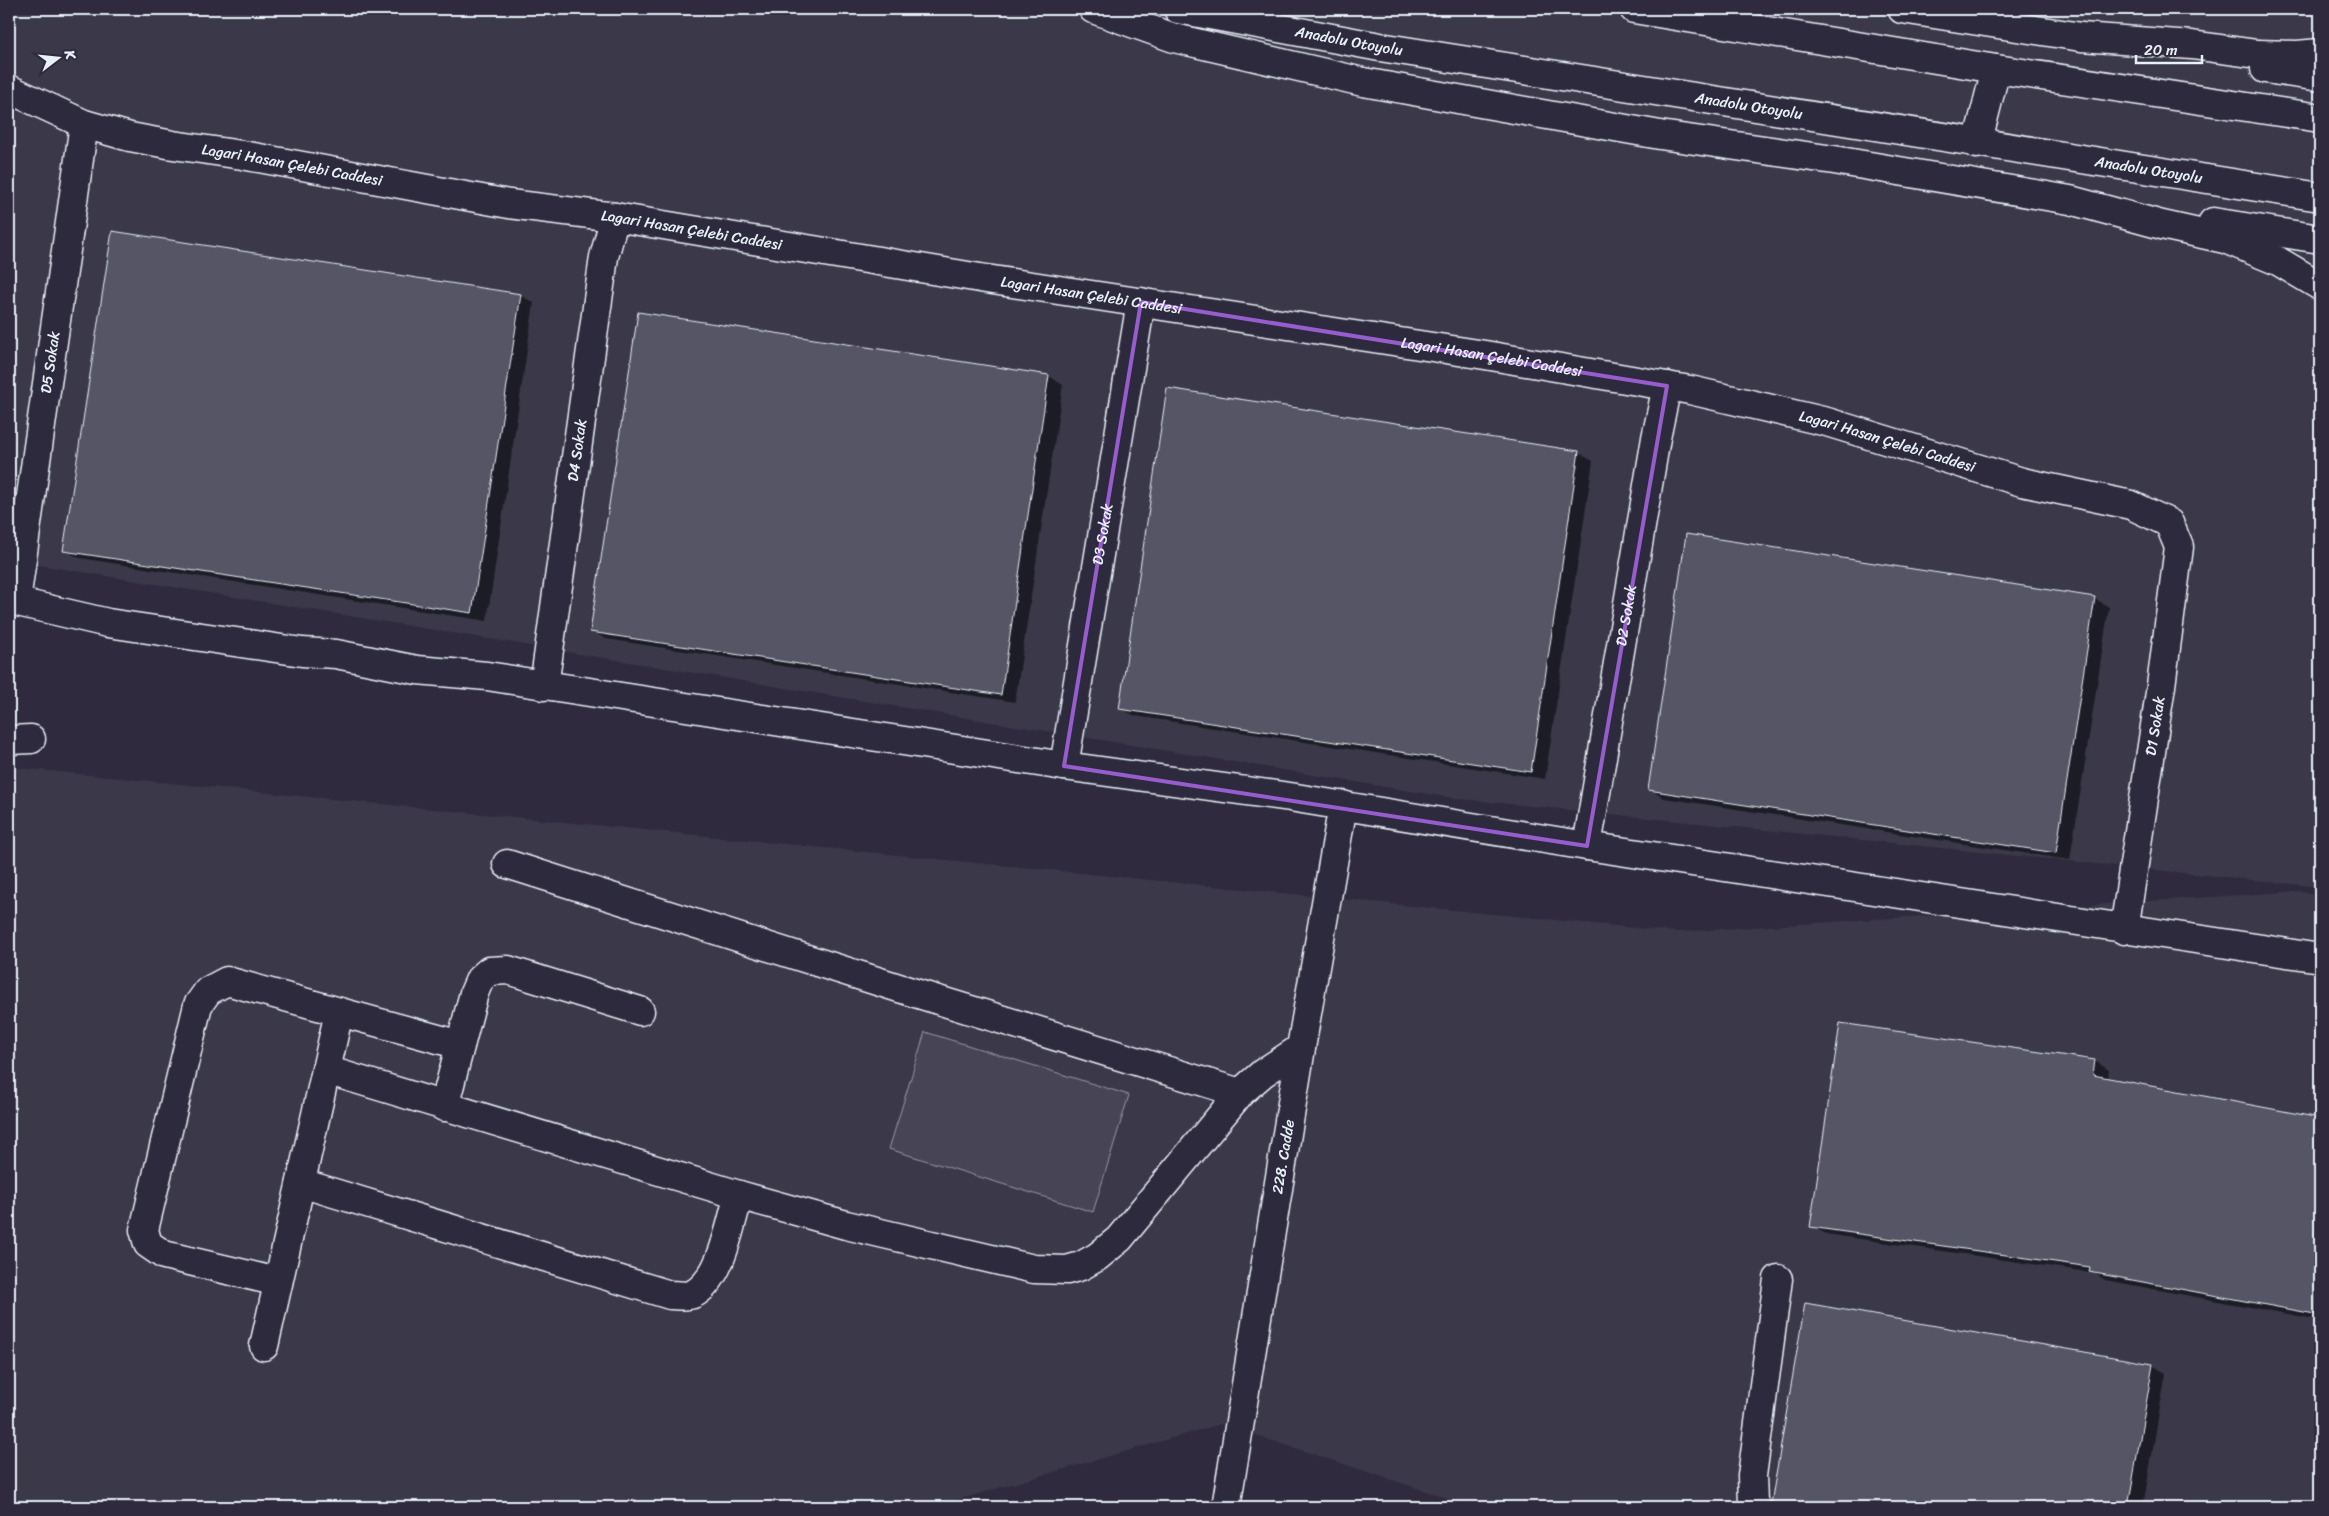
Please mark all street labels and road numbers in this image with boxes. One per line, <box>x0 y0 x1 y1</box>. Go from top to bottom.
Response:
street label: Anadolu Otoyolu <box>1292 18 1405 63</box>
street label: Anadolu Otoyolu <box>1692 84 1805 127</box>
street label: Lagari Hasan Çelebi Caddesi <box>200 136 385 194</box>
street label: Anadolu Otoyolu <box>2092 148 2205 191</box>
street label: Lagari Hasan Çelebi Caddesi <box>600 202 785 258</box>
street label: Lagari Hasan Çelebi Caddesi <box>999 268 1185 322</box>
street label: Lagari Hasan Çelebi Caddesi <box>1399 329 1585 385</box>
street label: D5 Sokak <box>33 330 67 395</box>
street label: Lagari Hasan Çelebi Caddesi <box>1796 403 1979 480</box>
street label: D4 Sokak <box>560 417 594 483</box>
street label: D3 Sokak <box>1085 502 1120 567</box>
street label: D2 Sokak <box>1608 582 1644 648</box>
street label: D1 Sokak <box>2137 694 2173 758</box>
street label: 228. Cadde <box>1264 1117 1302 1196</box>

